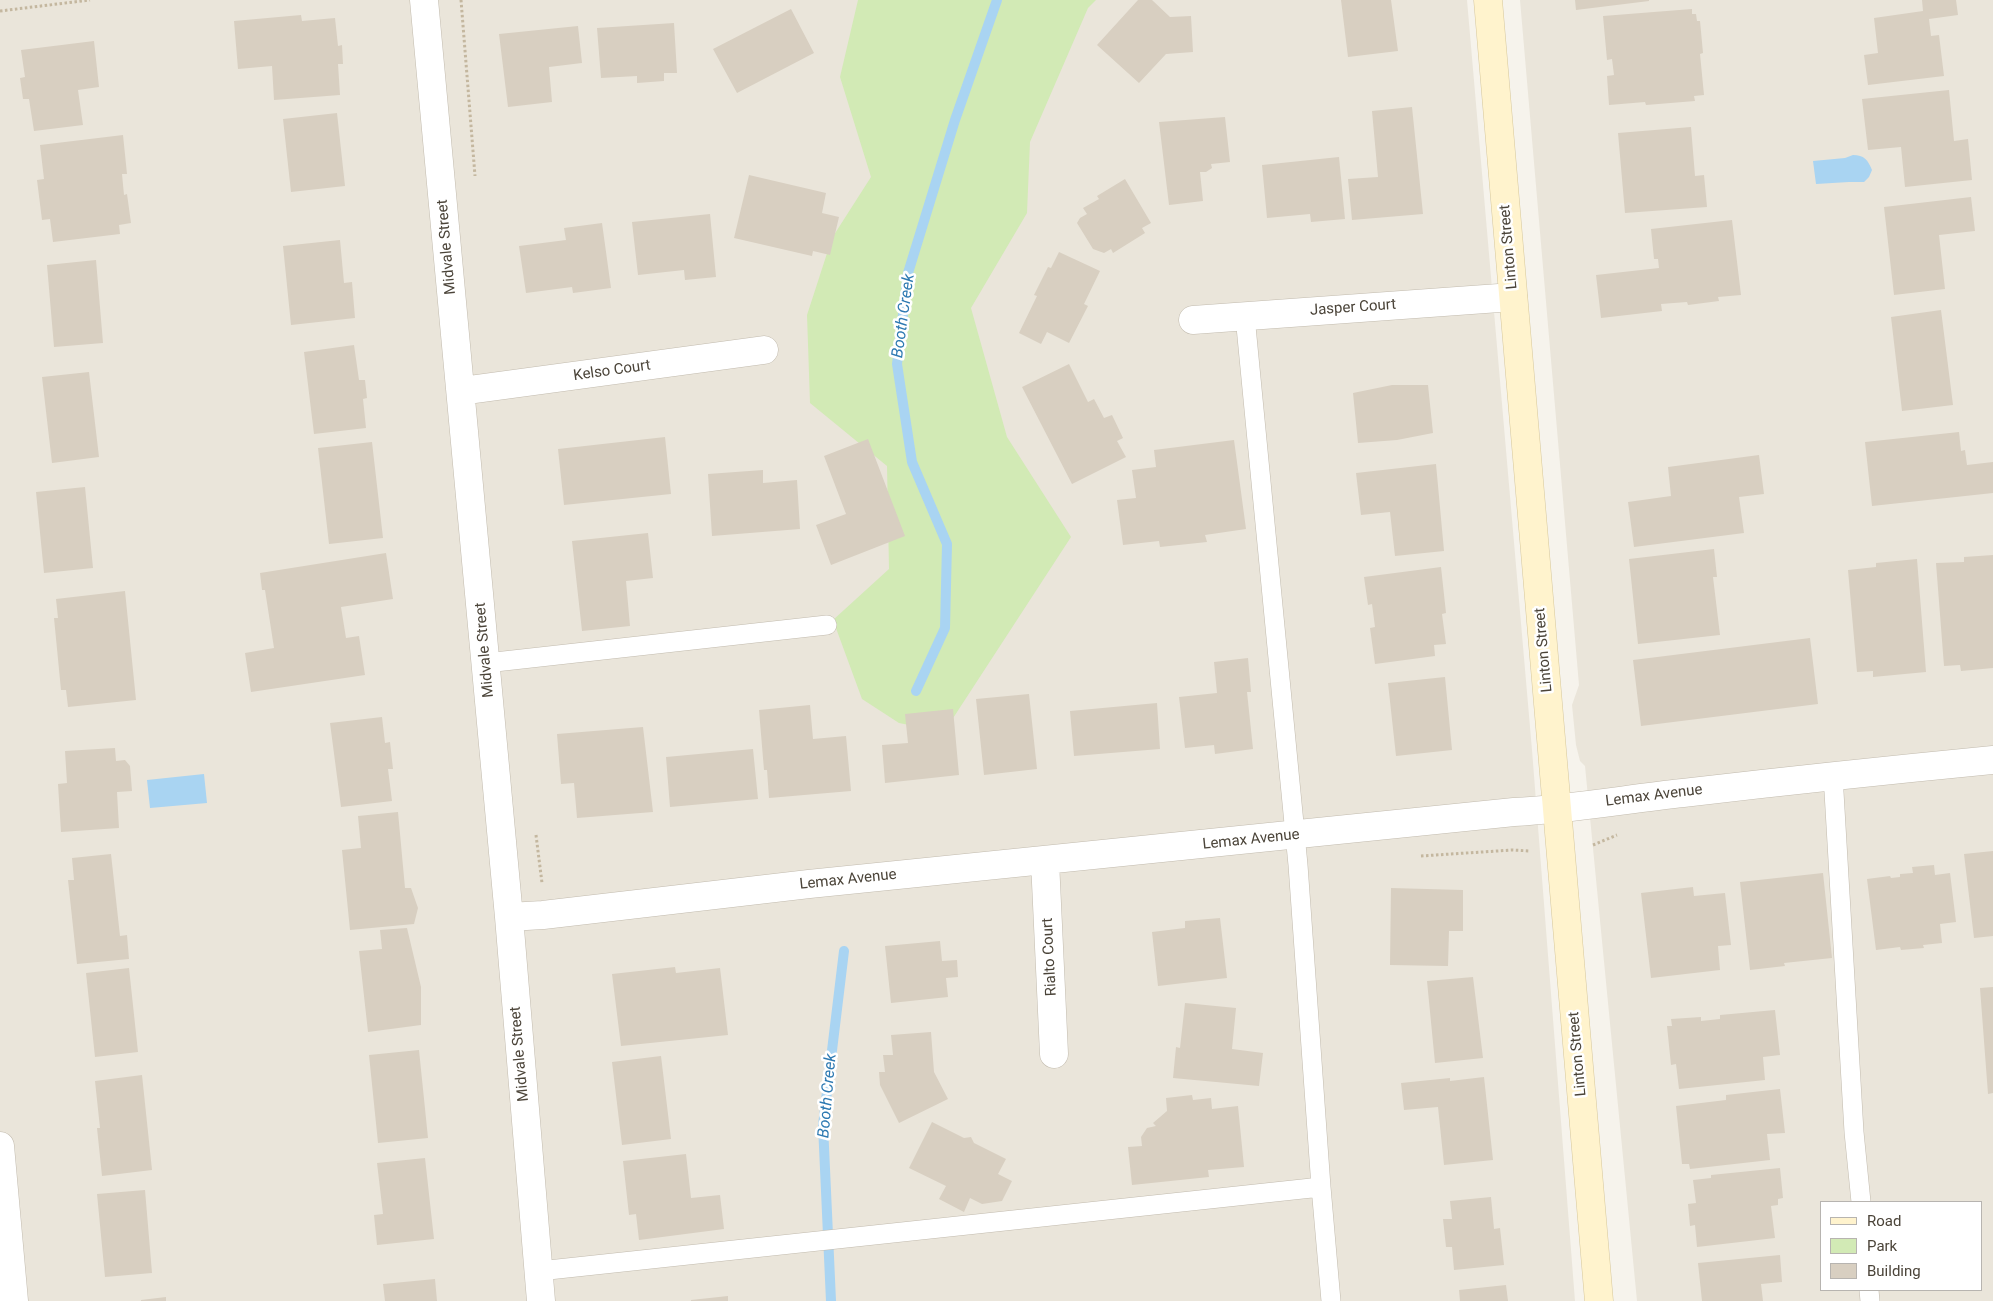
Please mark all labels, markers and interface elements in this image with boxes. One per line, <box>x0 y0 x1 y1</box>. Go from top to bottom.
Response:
street label: Midvale Street <box>434 199 460 295</box>
street label: Linton Street <box>1496 204 1522 290</box>
water label: Booth Creek <box>889 273 919 359</box>
street label: Jasper Court <box>1309 296 1397 320</box>
street label: Kelso Court <box>572 357 652 385</box>
street label: Midvale Street <box>472 602 498 698</box>
street label: Linton Street <box>1531 607 1557 693</box>
street label: Lemax Avenue <box>1604 781 1704 811</box>
street label: Lemax Avenue <box>1202 826 1300 854</box>
street label: Lemax Avenue <box>799 866 897 894</box>
street label: Rialto Court <box>1039 917 1061 997</box>
street label: Midvale Street <box>507 1006 533 1102</box>
street label: Linton Street <box>1565 1011 1591 1097</box>
water label: Booth Creek <box>815 1053 841 1139</box>
legend <box>1820 1201 1983 1291</box>
text: Road <box>1867 1212 1901 1230</box>
text: Park <box>1867 1237 1897 1255</box>
text: Building <box>1867 1262 1921 1280</box>

